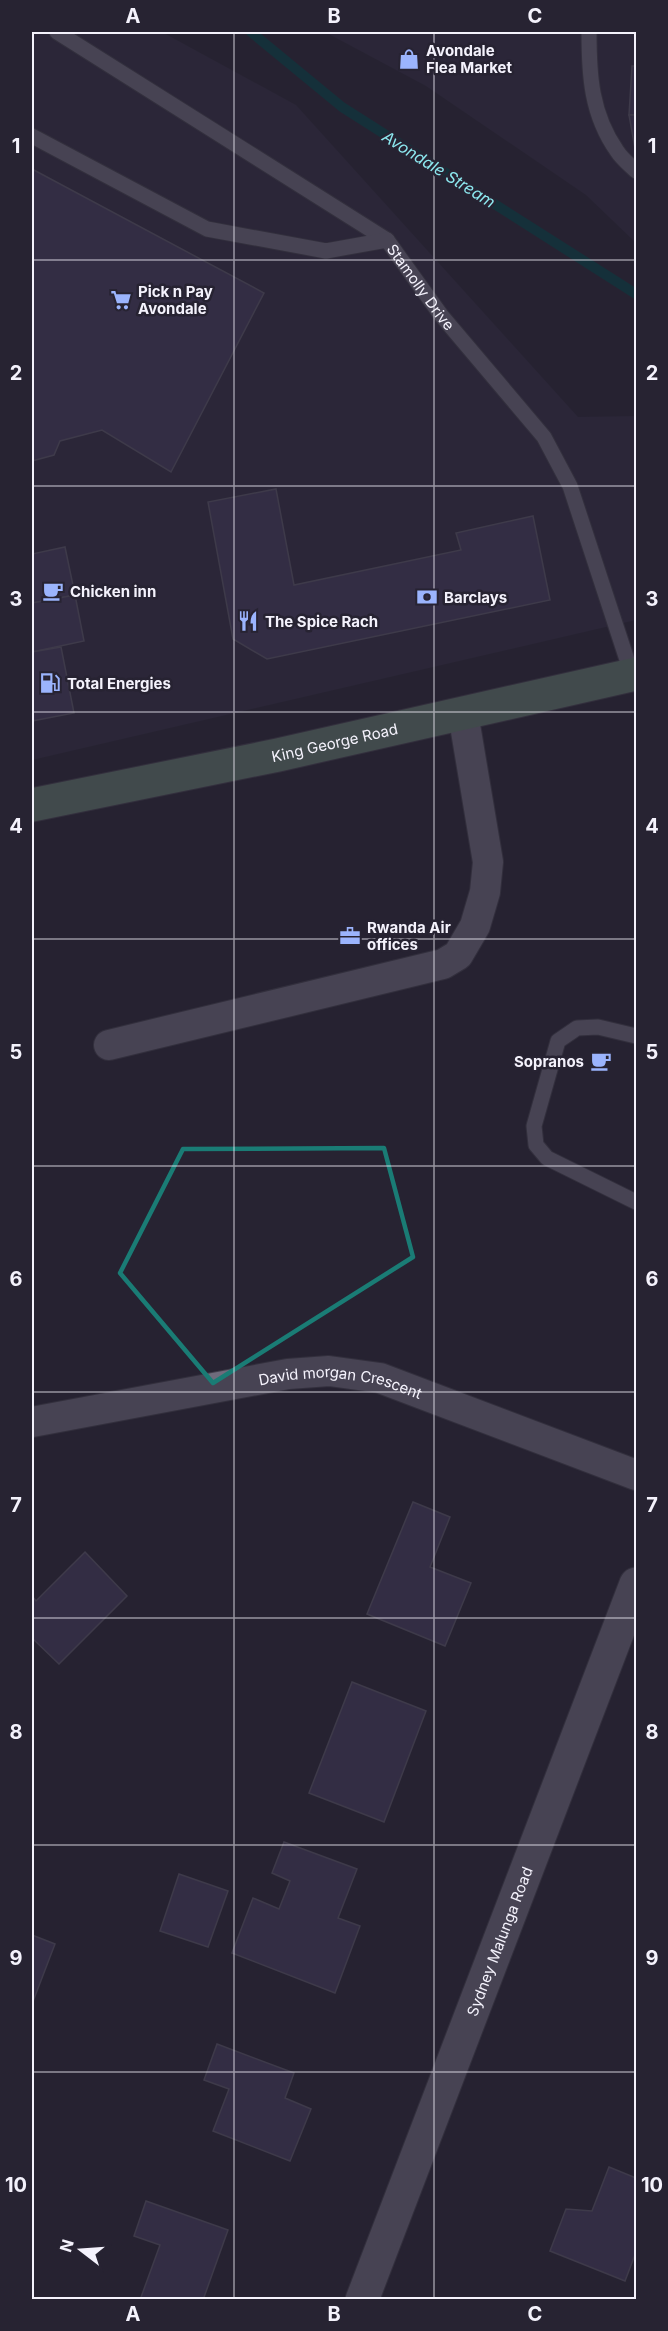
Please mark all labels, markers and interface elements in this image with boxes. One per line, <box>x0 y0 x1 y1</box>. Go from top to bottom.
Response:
text: A <box>126 4 141 28</box>
text: B <box>327 4 341 28</box>
text: C <box>528 4 542 28</box>
place label: Avondale Flea Market <box>426 41 513 77</box>
shop icon: Avondale Flea Market <box>397 47 421 71</box>
water label: Avondale Stream <box>378 126 499 212</box>
text: 1 <box>12 134 20 158</box>
text: 1 <box>648 134 656 158</box>
street label: Stamolly Drive <box>383 240 459 334</box>
place label: Pick n Pay Avondale <box>138 282 213 318</box>
supermarket icon: Pick n Pay Avondale <box>109 288 133 312</box>
text: 2 <box>10 361 22 385</box>
text: 2 <box>646 361 658 385</box>
cafe icon: Chicken inn <box>41 579 65 603</box>
place label: Chicken inn <box>70 582 156 601</box>
bank icon: Barclays <box>415 585 439 609</box>
text: 3 <box>10 587 22 611</box>
text: 3 <box>646 587 658 611</box>
place label: Barclays <box>444 588 507 607</box>
restaurant icon: The Spice Rach <box>236 609 260 633</box>
place label: The Spice Rach <box>265 612 378 631</box>
fuel station icon: Total Energies <box>38 671 62 695</box>
place label: Total Energies <box>67 674 171 693</box>
street label: King George Road <box>270 719 400 766</box>
text: 4 <box>9 814 23 838</box>
text: 4 <box>645 814 659 838</box>
place label: Rwanda Air offices <box>367 918 451 954</box>
office icon: Rwanda Air offices <box>338 924 362 948</box>
text: 5 <box>10 1040 22 1064</box>
text: 5 <box>646 1040 658 1064</box>
cafe icon: Sopranos <box>589 1049 613 1073</box>
place label: Sopranos <box>514 1052 584 1071</box>
text: 6 <box>10 1267 23 1291</box>
text: 6 <box>646 1267 659 1291</box>
street label: David morgan Crescent <box>257 1361 425 1403</box>
text: 7 <box>10 1493 22 1517</box>
text: 7 <box>646 1493 658 1517</box>
text: 8 <box>9 1720 23 1744</box>
text: 8 <box>645 1720 659 1744</box>
street label: Sydney Malunga Road <box>462 1864 536 2019</box>
text: 9 <box>10 1946 23 1970</box>
text: 9 <box>646 1946 659 1970</box>
text: 10 <box>5 2173 27 2197</box>
text: 10 <box>641 2173 663 2197</box>
north arrow <box>51 2220 111 2280</box>
text: N <box>55 2237 78 2254</box>
text: A <box>126 2302 141 2326</box>
text: B <box>327 2302 341 2326</box>
text: C <box>528 2302 542 2326</box>

